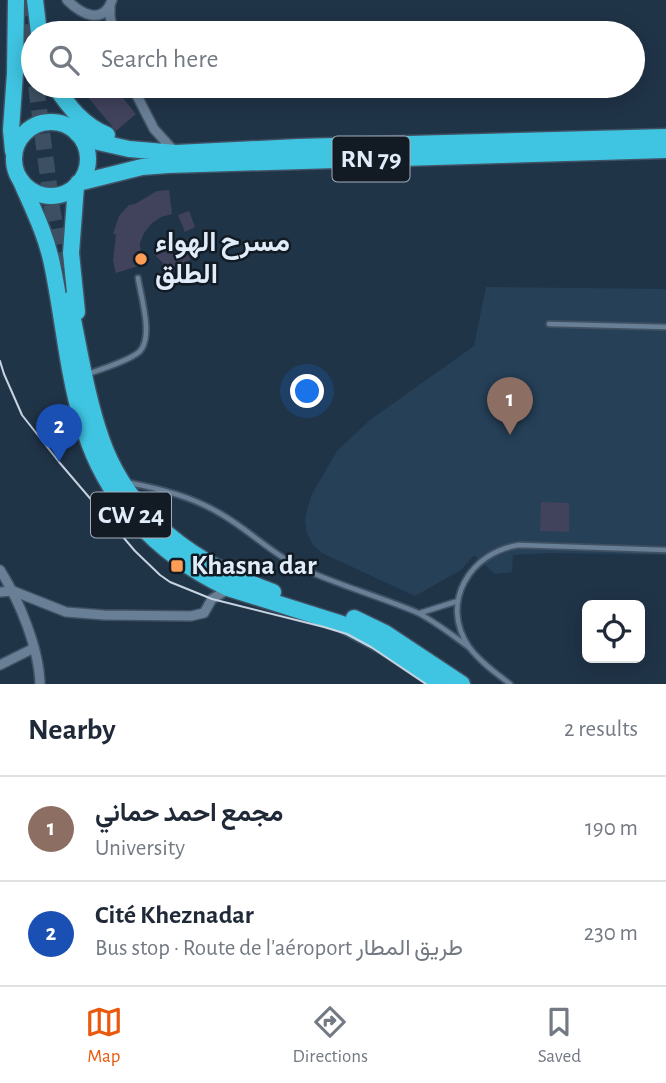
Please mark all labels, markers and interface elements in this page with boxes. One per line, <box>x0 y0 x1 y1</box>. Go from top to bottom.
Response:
search box <box>21 21 645 98</box>
icon: search <box>45 41 83 79</box>
text: Search here <box>101 46 219 72</box>
road number: RN 79 <box>332 136 410 182</box>
place label: مسرح الهواء الطلق <box>155 229 290 290</box>
marker: مسرح الهواء الطلق <box>133 251 149 267</box>
your location <box>290 374 324 408</box>
pin: 1 <box>487 377 533 435</box>
pin: 2 <box>36 404 82 462</box>
road number: CW 24 <box>91 492 171 538</box>
place label: Khasna dar <box>191 552 317 580</box>
marker: Khasna dar <box>169 558 185 574</box>
map controls <box>582 600 645 663</box>
button: locate <box>582 600 645 663</box>
text: Nearby <box>28 715 116 745</box>
text: 2 results <box>564 718 638 741</box>
text: مجمع احمد حماني <box>95 800 283 826</box>
text: 1 <box>47 817 55 840</box>
text: 190 m <box>585 817 638 840</box>
text: University <box>95 837 185 860</box>
text: Cité Kheznadar <box>95 902 254 928</box>
text: 2 <box>46 922 56 945</box>
text: 230 m <box>584 922 638 945</box>
text: Bus stop · Route de l'aéroport طريق المطار <box>95 937 463 960</box>
tab: Map <box>85 1003 123 1068</box>
tab: Directions <box>292 1003 368 1068</box>
tab: Saved <box>538 1003 581 1068</box>

